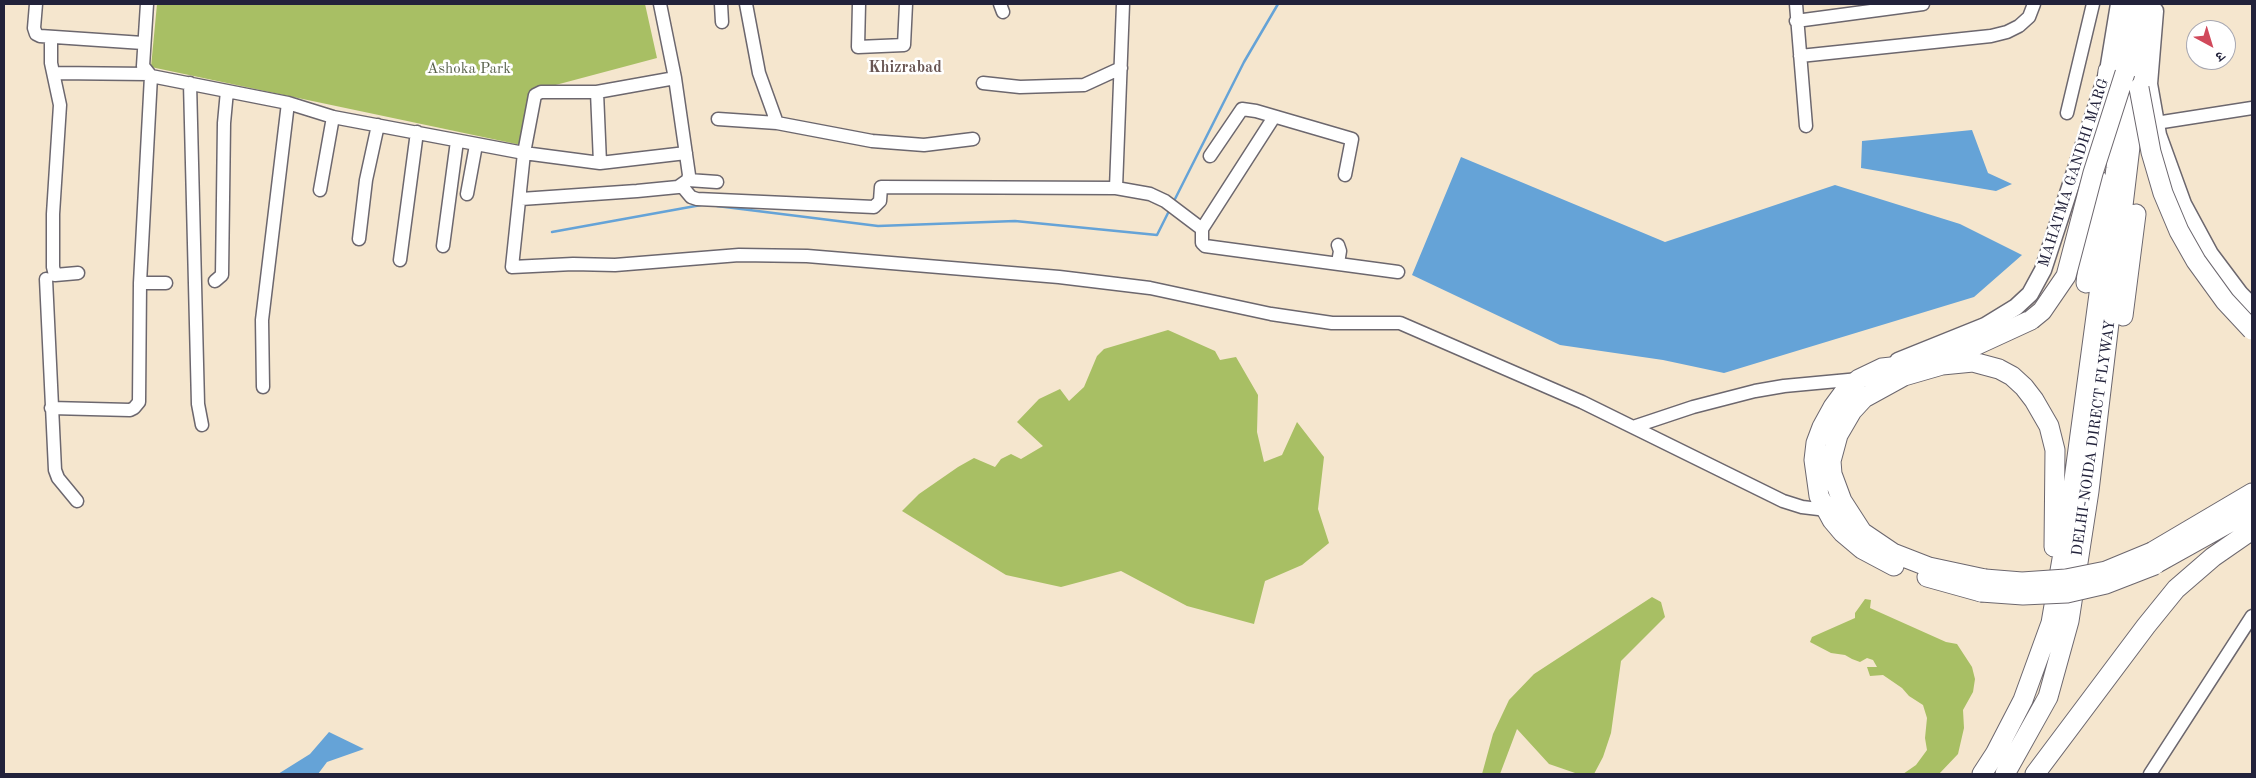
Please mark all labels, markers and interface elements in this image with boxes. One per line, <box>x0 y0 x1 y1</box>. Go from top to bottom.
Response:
north arrow <box>2186 20 2236 70</box>
text: उ <box>2213 48 2227 64</box>
district label: Khizrabad <box>868 58 942 78</box>
park label: Ashoka Park <box>427 60 511 78</box>
street label: MAHATMA GANDHI MARG <box>2035 76 2113 270</box>
street label: DELHI-NOIDA DIRECT FLYWAY <box>2069 319 2119 557</box>

